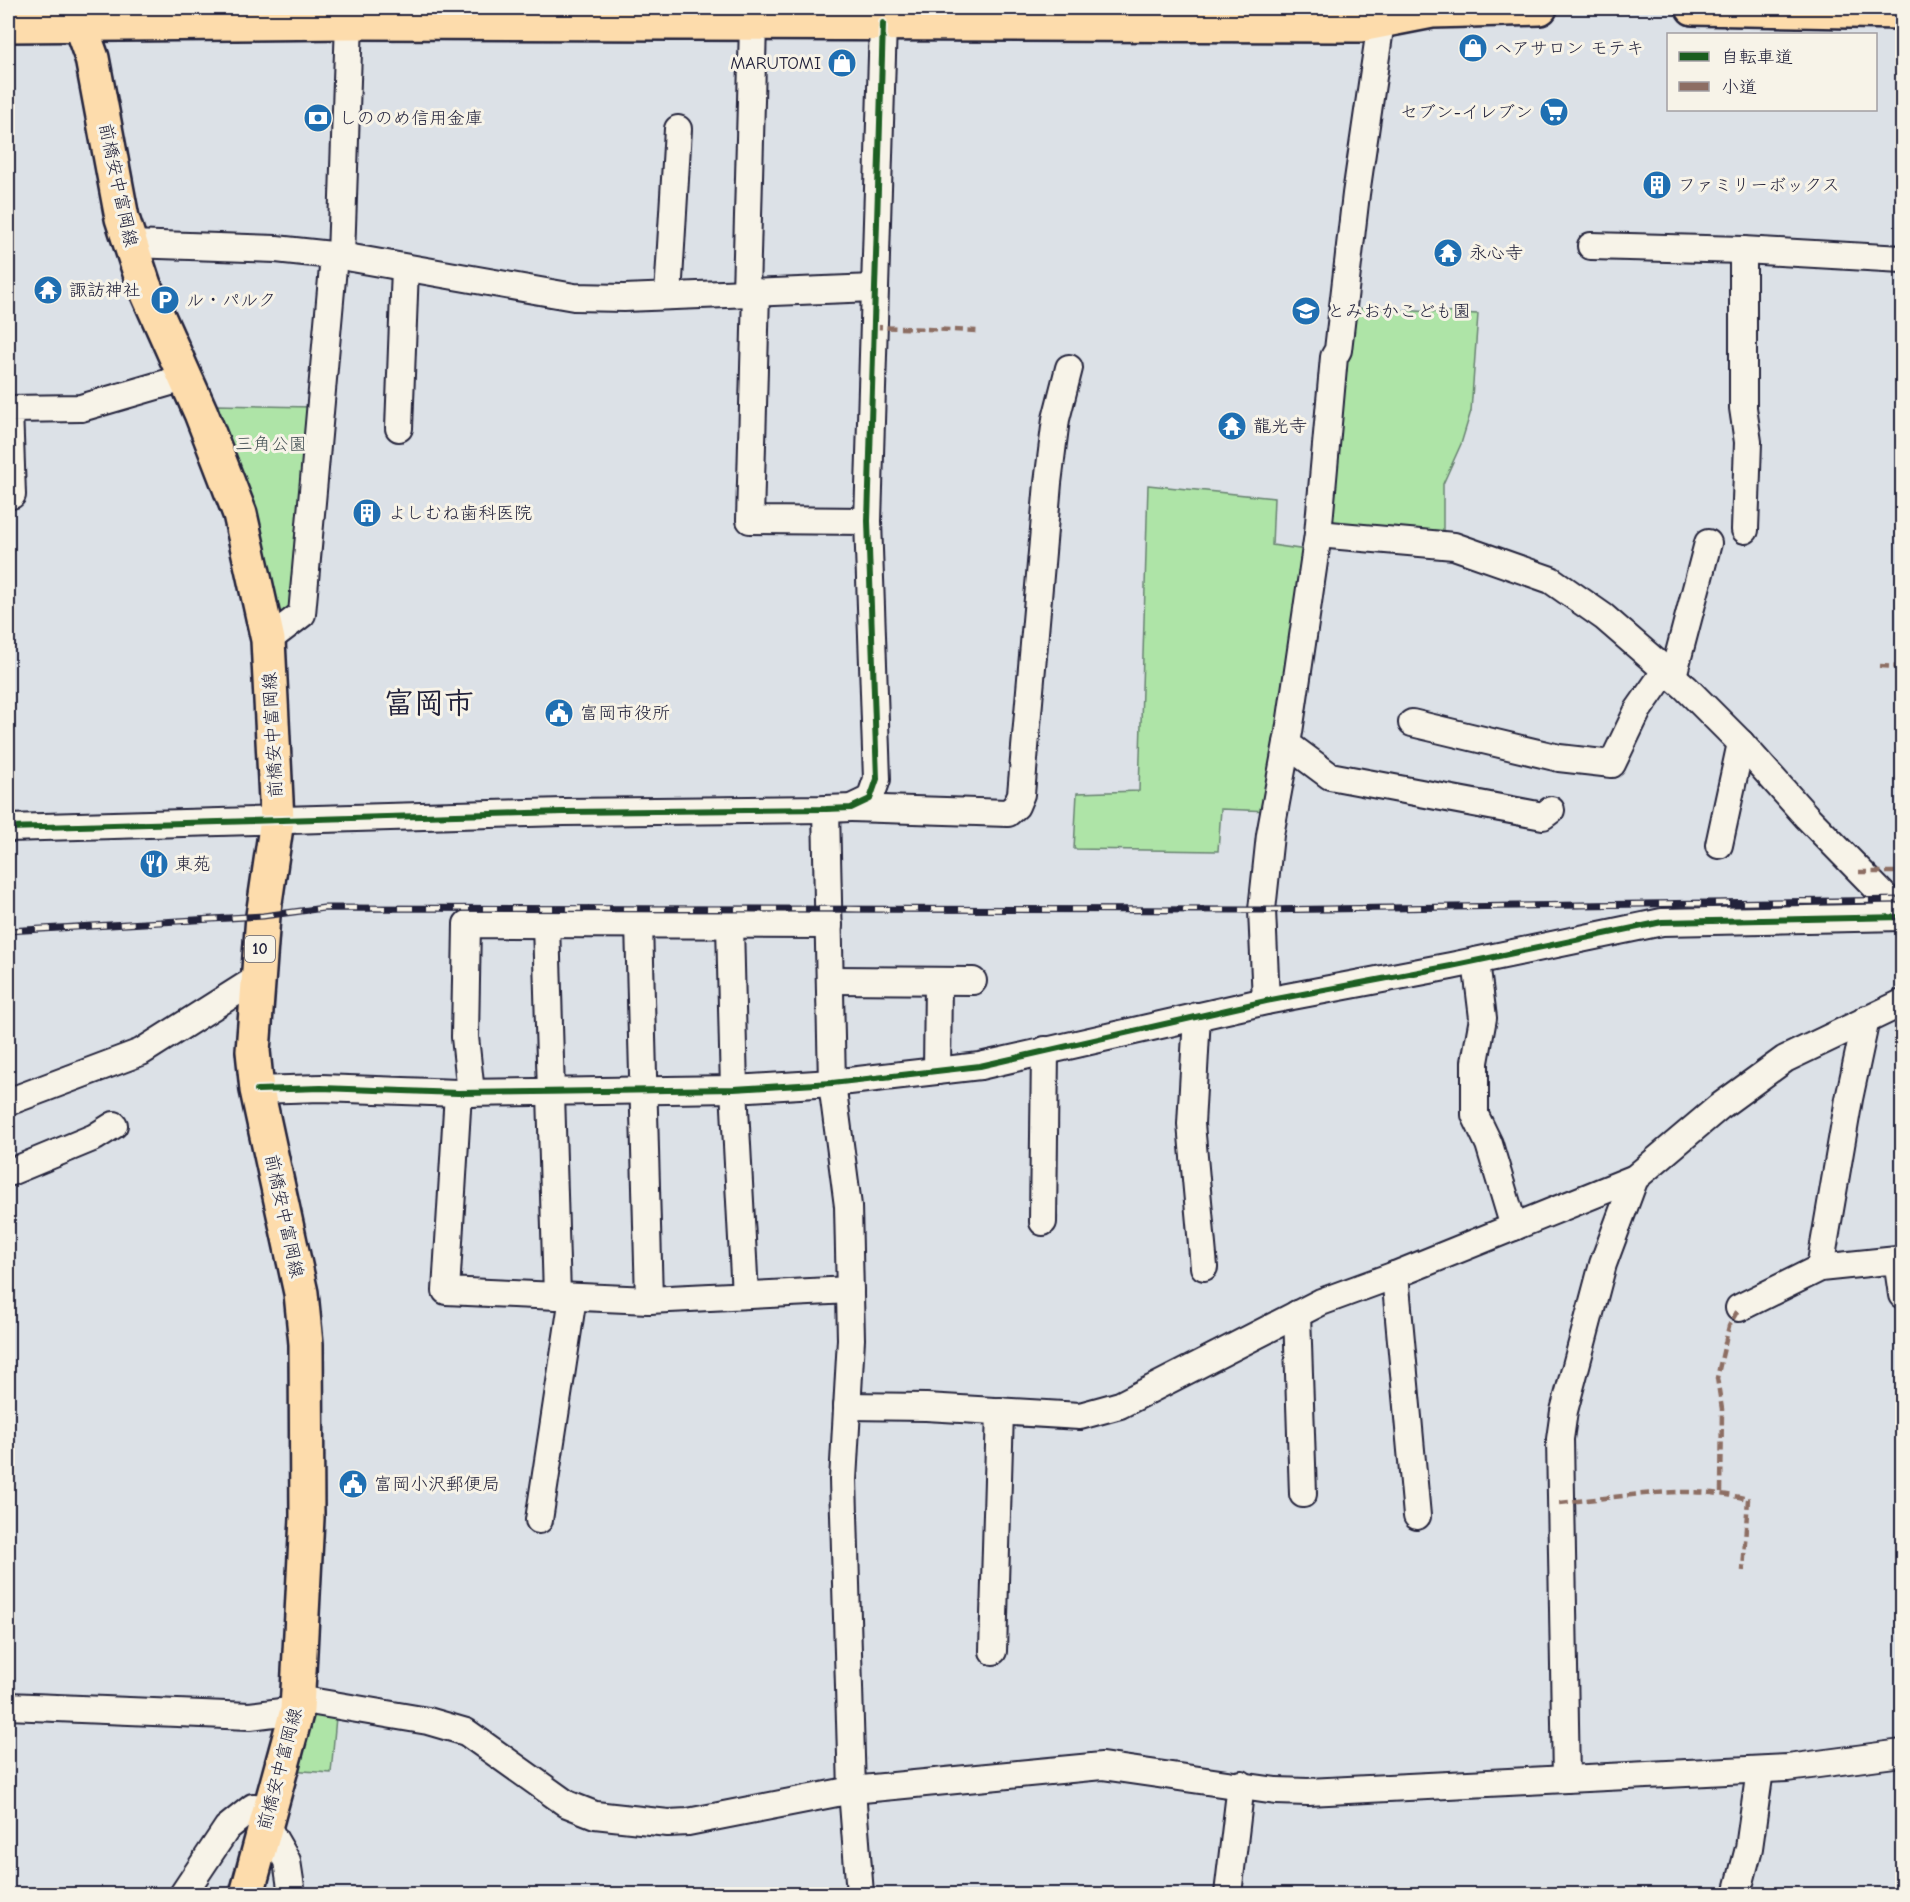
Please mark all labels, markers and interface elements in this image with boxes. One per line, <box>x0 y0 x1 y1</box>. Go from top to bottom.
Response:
shop icon: ヘアサロン モテキ <box>1457 32 1489 64</box>
legend <box>1667 33 1877 111</box>
place label: ヘアサロン モテキ <box>1494 38 1644 59</box>
shop icon: MARUTOMI <box>826 47 858 79</box>
text: 自転車道 <box>1721 47 1793 68</box>
place label: MARUTOMI <box>730 53 821 74</box>
text: 小道 <box>1721 77 1757 98</box>
supermarket icon: セブン-イレブン <box>1538 96 1570 128</box>
bank icon: しののめ信用金庫 <box>302 102 334 134</box>
place label: セブン-イレブン <box>1400 102 1533 123</box>
place label: しののめ信用金庫 <box>339 108 483 129</box>
street label: 前橋安中富岡線 <box>95 121 141 249</box>
building icon: ファミリーボックス <box>1641 169 1673 201</box>
place label: ファミリーボックス <box>1678 175 1840 196</box>
temple icon: 永心寺 <box>1432 237 1464 269</box>
place label: 永心寺 <box>1469 243 1523 264</box>
temple icon: 諏訪神社 <box>32 274 64 306</box>
place label: 諏訪神社 <box>69 280 141 301</box>
parking icon: ル・パルク <box>149 284 181 316</box>
place label: ル・パルク <box>186 290 276 311</box>
school or university icon: とみおかこども園 <box>1290 295 1322 327</box>
place label: とみおかこども園 <box>1327 301 1471 322</box>
temple icon: 龍光寺 <box>1216 410 1248 442</box>
place label: 龍光寺 <box>1253 416 1307 437</box>
park label: 三角公園 <box>235 434 307 455</box>
building icon: よしむね歯科医院 <box>351 497 383 529</box>
place label: よしむね歯科医院 <box>388 503 532 524</box>
street label: 前橋安中富岡線 <box>259 672 287 798</box>
district label: 富岡市 <box>384 686 474 721</box>
public building icon: 富岡市役所 <box>543 697 575 729</box>
place label: 富岡市役所 <box>580 703 670 724</box>
restaurant icon: 東苑 <box>138 848 170 880</box>
place label: 東苑 <box>175 854 211 875</box>
road number: 10 <box>245 936 275 962</box>
street label: 前橋安中富岡線 <box>261 1152 307 1280</box>
public building icon: 富岡小沢郵便局 <box>337 1468 369 1500</box>
place label: 富岡小沢郵便局 <box>374 1474 500 1495</box>
street label: 前橋安中富岡線 <box>254 1705 306 1833</box>

